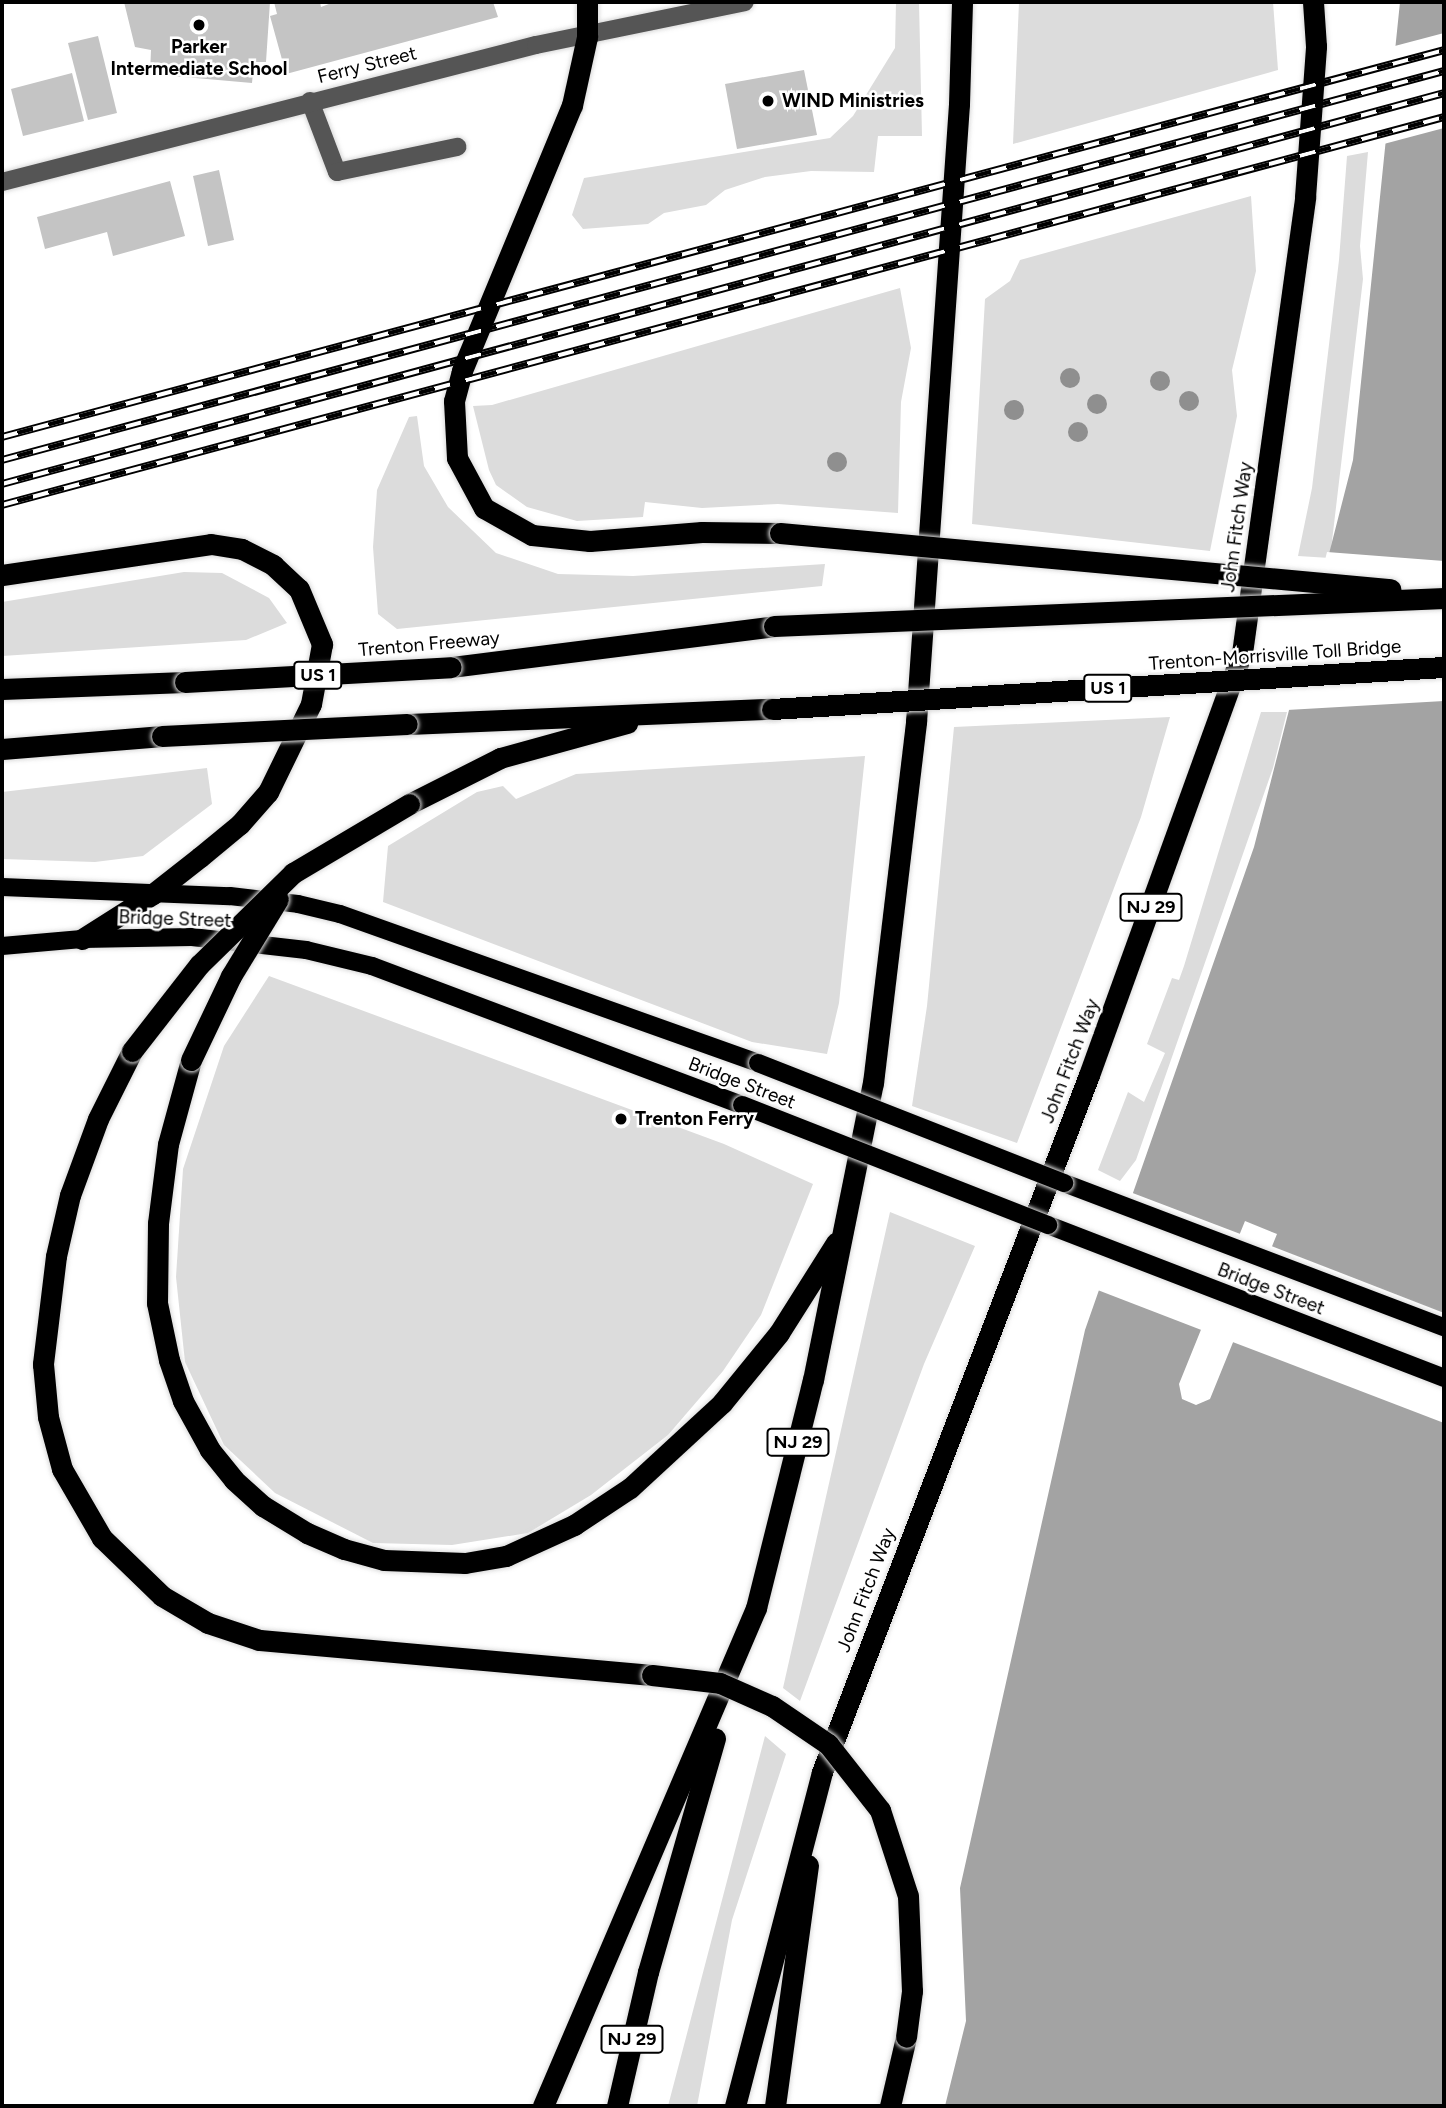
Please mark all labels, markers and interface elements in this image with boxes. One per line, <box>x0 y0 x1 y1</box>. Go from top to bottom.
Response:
marker: Parker Intermediate School <box>191 17 207 33</box>
place label: Parker Intermediate School <box>111 36 287 80</box>
street label: Ferry Street <box>315 42 419 88</box>
place label: WIND Ministries <box>782 90 924 112</box>
marker: WIND Ministries <box>760 93 776 109</box>
street label: John Fitch Way <box>1217 460 1257 594</box>
street label: Trenton Freeway <box>357 626 501 662</box>
street label: Trenton-Morrisville Toll Bridge <box>1148 635 1402 675</box>
road number: US 1 <box>292 660 344 690</box>
road number: US 1 <box>1082 674 1134 702</box>
road number: NJ 29 <box>1120 893 1182 922</box>
street label: Bridge Street <box>118 906 232 932</box>
street label: John Fitch Way <box>1036 996 1104 1126</box>
street label: Bridge Street <box>685 1052 799 1114</box>
place label: Trenton Ferry <box>635 1108 754 1130</box>
marker: Trenton Ferry <box>613 1111 629 1127</box>
street label: Bridge Street <box>1214 1258 1328 1320</box>
road number: NJ 29 <box>766 1428 830 1456</box>
street label: John Fitch Way <box>832 1525 900 1655</box>
road number: NJ 29 <box>600 2024 664 2054</box>

